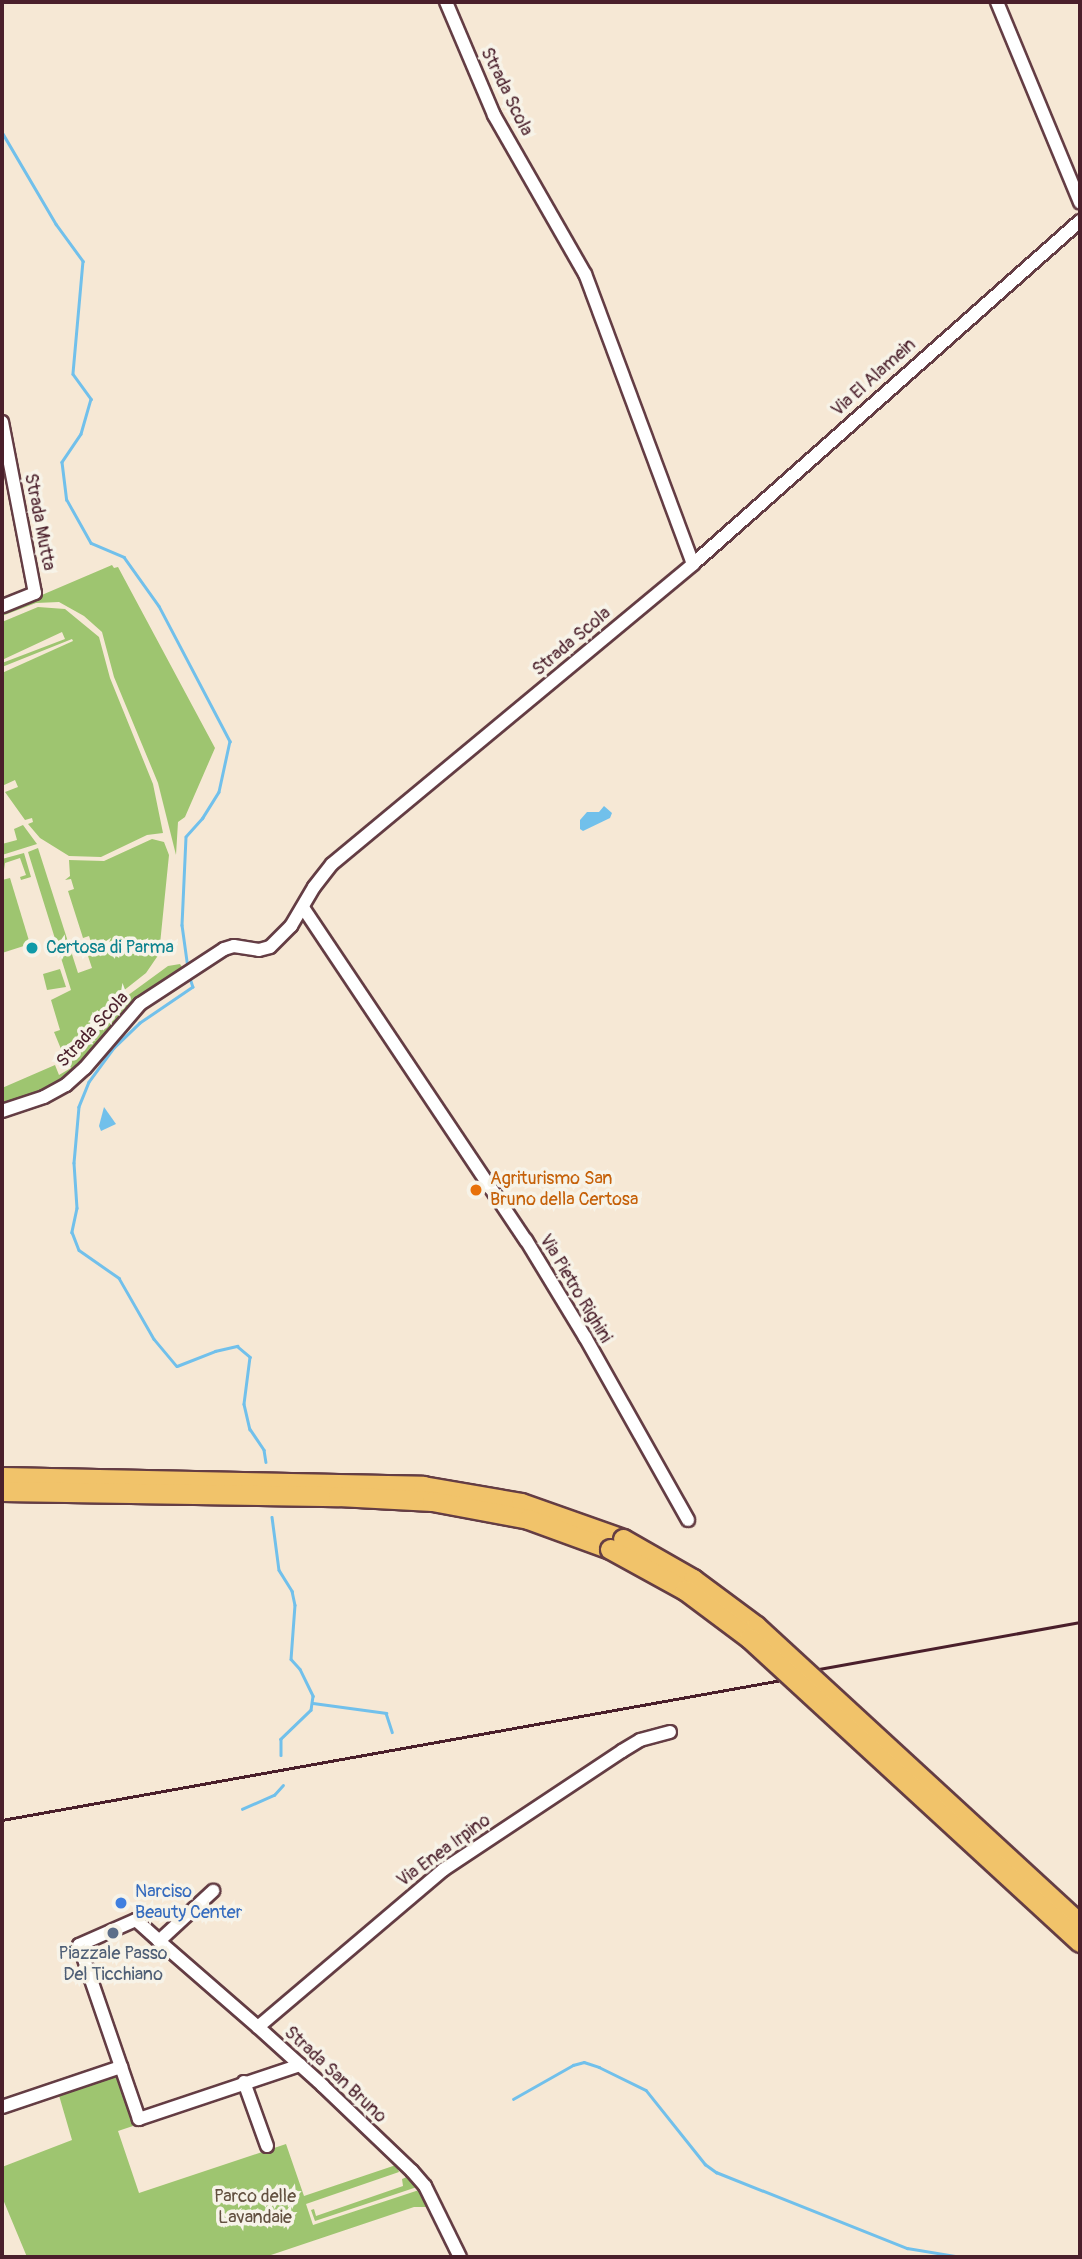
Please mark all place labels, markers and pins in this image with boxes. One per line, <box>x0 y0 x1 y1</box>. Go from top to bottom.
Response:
place label: Certosa di Parma <box>46 937 174 959</box>
marker: Certosa di Parma <box>24 940 40 956</box>
place label: Agriturismo San Bruno della Certosa <box>490 1169 638 1212</box>
marker: Agriturismo San Bruno della Certosa <box>468 1182 484 1198</box>
place label: Narciso Beauty Center <box>135 1882 242 1924</box>
marker: Narciso Beauty Center <box>113 1895 129 1911</box>
marker: Piazzale Passo Del Ticchiano <box>105 1925 121 1941</box>
place label: Piazzale Passo Del Ticchiano <box>58 1944 168 1986</box>

